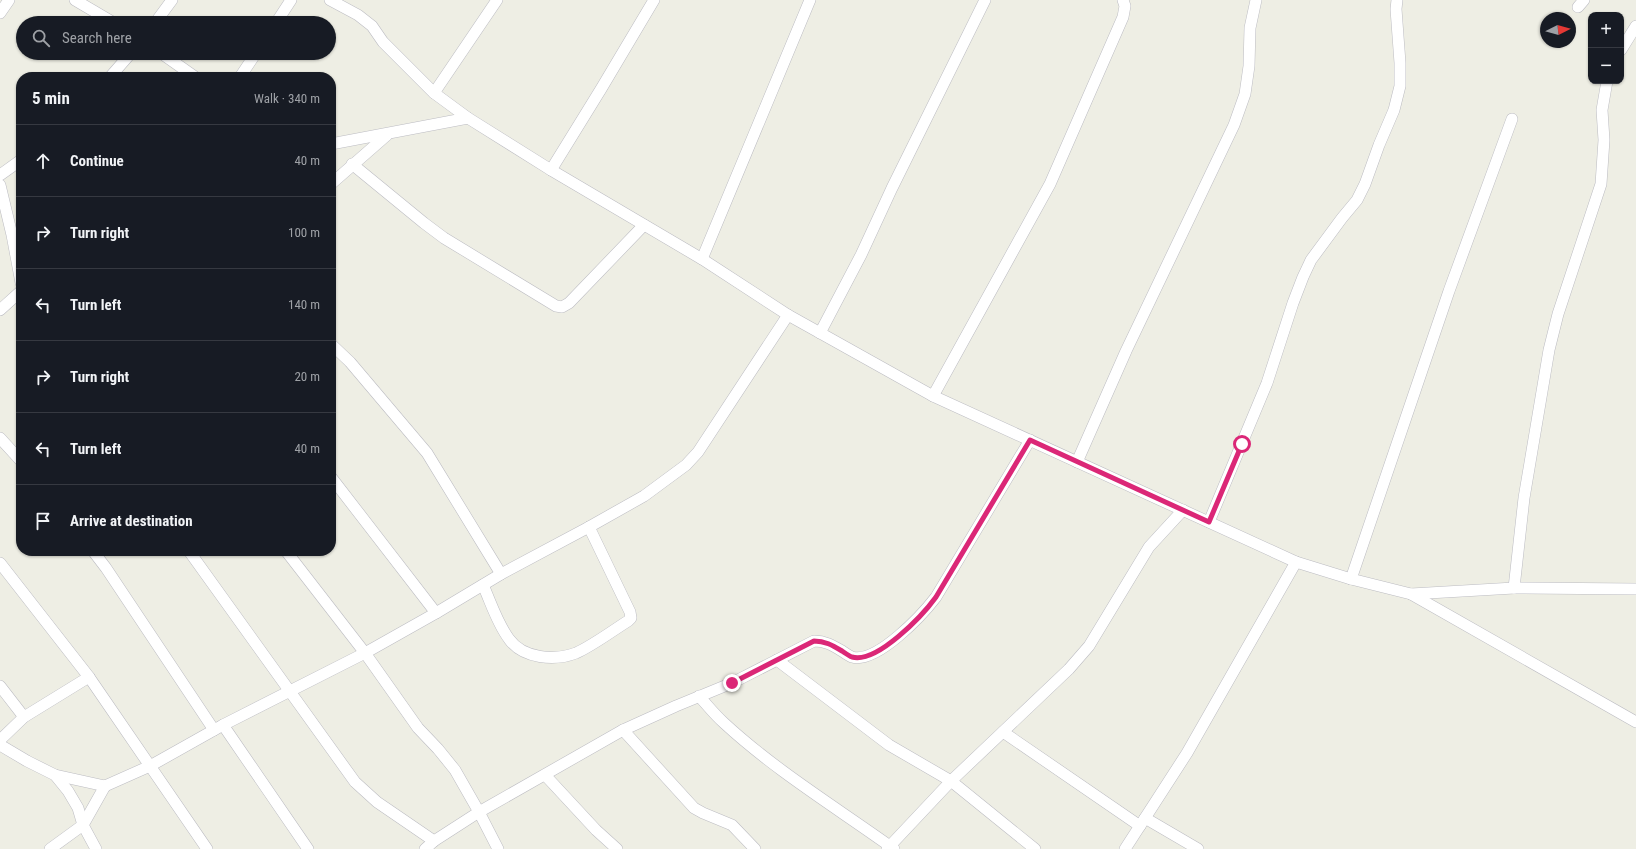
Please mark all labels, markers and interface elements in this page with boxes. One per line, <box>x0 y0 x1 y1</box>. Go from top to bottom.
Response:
north arrow <box>1540 12 1576 48</box>
map controls <box>1588 12 1624 84</box>
button: + <box>1588 12 1624 48</box>
search box <box>16 16 336 60</box>
icon: search <box>30 27 52 49</box>
text: Search here <box>62 29 132 47</box>
button: − <box>1588 48 1624 84</box>
text: 5 min <box>32 88 70 108</box>
text: Walk · 340 m <box>254 91 320 106</box>
icon: ahead <box>32 150 54 172</box>
text: Continue <box>70 152 124 170</box>
text: 40 m <box>294 153 320 168</box>
icon: right <box>32 222 54 244</box>
text: Turn right <box>70 224 129 242</box>
text: 100 m <box>288 225 320 240</box>
icon: left <box>32 294 54 316</box>
text: Turn left <box>70 296 121 314</box>
text: 140 m <box>288 297 320 312</box>
icon: right <box>32 366 54 388</box>
text: Turn right <box>70 368 129 386</box>
text: 20 m <box>294 369 320 384</box>
route start <box>1233 435 1251 453</box>
icon: left <box>32 438 54 460</box>
text: Turn left <box>70 440 121 458</box>
text: 40 m <box>294 441 320 456</box>
icon: arrive <box>32 510 54 532</box>
text: Arrive at destination <box>70 512 193 530</box>
route end <box>723 674 741 692</box>

